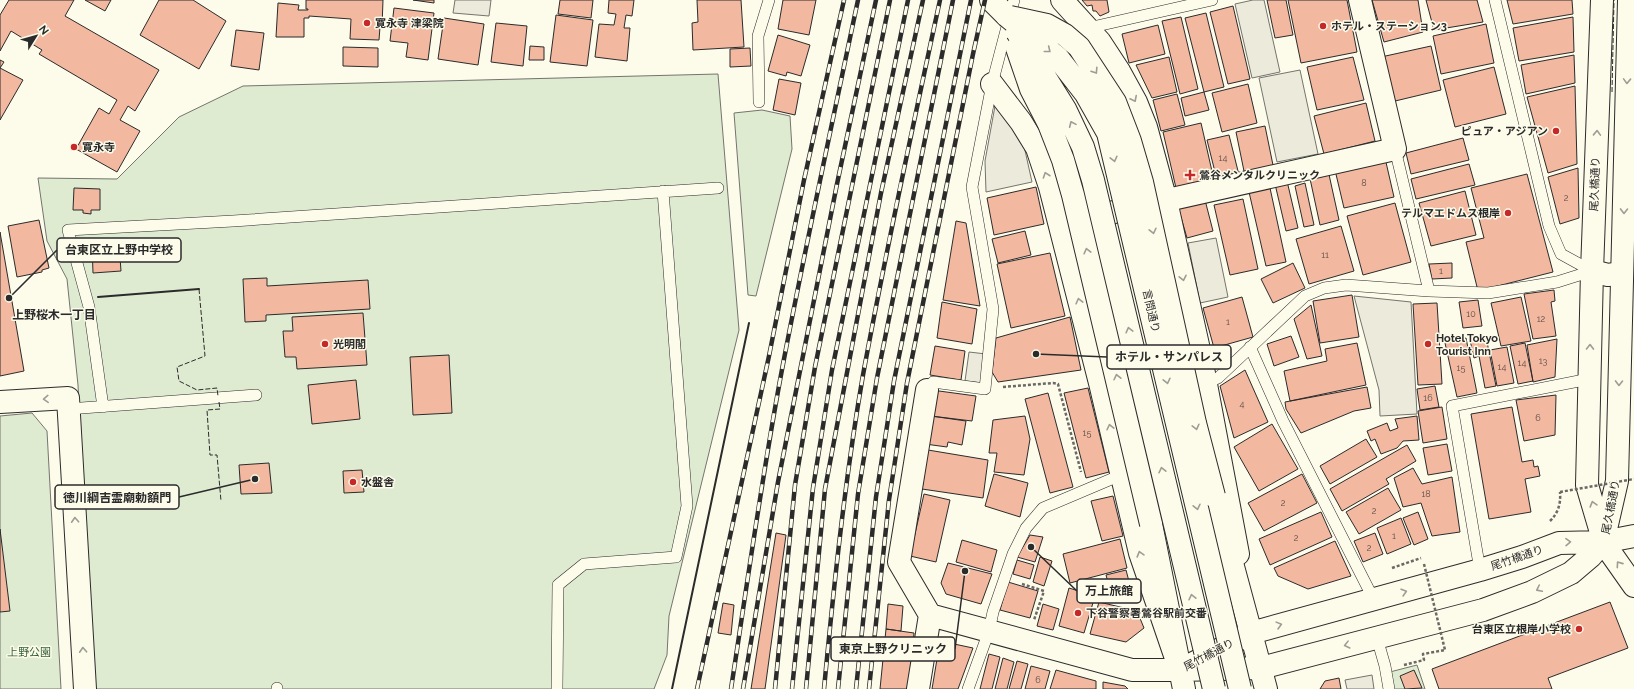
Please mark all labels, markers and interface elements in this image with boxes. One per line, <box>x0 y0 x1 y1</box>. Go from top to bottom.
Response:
north arrow <box>16 16 56 56</box>
place label: 寛永寺 津梁院 <box>375 17 444 30</box>
marker: 寛永寺 津梁院 <box>362 18 372 28</box>
place label: ホテル・ステーション3 <box>1331 20 1447 33</box>
marker: ホテル・ステーション3 <box>1318 21 1328 31</box>
text: N <box>36 23 51 38</box>
one-way arrow <box>1043 45 1050 52</box>
one-way arrow <box>1090 67 1098 74</box>
one-way arrow <box>1623 78 1631 84</box>
one-way arrow <box>1129 95 1137 102</box>
one-way arrow <box>1069 121 1077 128</box>
place label: ピュア・アジアン <box>1461 125 1548 138</box>
marker: ピュア・アジアン <box>1551 126 1561 136</box>
one-way arrow <box>1593 130 1602 136</box>
place label: 寛永寺 <box>82 141 115 154</box>
marker: 寛永寺 <box>69 142 79 152</box>
house number: 14 <box>1219 153 1227 163</box>
one-way arrow <box>1110 156 1118 162</box>
street label: 尾久橋通り <box>1588 156 1602 212</box>
marker: 鶯谷メンタルクリニック <box>1184 169 1196 181</box>
place label: 鶯谷メンタルクリニック <box>1199 169 1320 182</box>
one-way arrow <box>1042 172 1051 179</box>
house number: 8 <box>1361 178 1367 188</box>
house number: 2 <box>1564 193 1569 203</box>
place label: テルマエドムス根岸 <box>1401 207 1500 220</box>
marker: テルマエドムス根岸 <box>1503 208 1513 218</box>
one-way arrow <box>1620 208 1628 214</box>
one-way arrow <box>1148 228 1156 235</box>
callout: 台東区立上野中学校 <box>57 238 181 262</box>
text: 台東区立上野中学校 <box>65 243 173 257</box>
one-way arrow <box>1083 248 1091 254</box>
house number: 11 <box>1321 250 1329 260</box>
house number: 1 <box>1439 266 1443 276</box>
one-way arrow <box>1178 275 1186 281</box>
street label: 言問通り <box>1140 288 1162 334</box>
one-way arrow <box>1075 298 1084 305</box>
district label: 上野桜木一丁目 <box>12 308 96 322</box>
house number: 10 <box>1466 309 1476 319</box>
house number: 12 <box>1537 314 1546 324</box>
house number: 1 <box>1226 317 1230 327</box>
one-way arrow <box>1125 327 1134 334</box>
place label: Hotel Tokyo Tourist Inn <box>1436 332 1498 358</box>
place label: 光明閣 <box>333 338 366 351</box>
marker: 光明閣 <box>320 339 330 349</box>
marker: Hotel Tokyo Tourist Inn <box>1423 339 1433 349</box>
one-way arrow <box>1586 344 1594 350</box>
callout: ホテル・サンパレス <box>1107 345 1231 369</box>
text: ホテル・サンパレス <box>1115 350 1223 364</box>
house number: 13 <box>1539 356 1548 366</box>
house number: 14 <box>1518 358 1526 368</box>
house number: 14 <box>1498 362 1506 372</box>
house number: 15 <box>1457 363 1465 373</box>
one-way arrow <box>1113 374 1121 380</box>
one-way arrow <box>1162 377 1171 384</box>
one-way arrow <box>1615 380 1624 386</box>
house number: 16 <box>1423 393 1433 403</box>
one-way arrow <box>43 395 49 404</box>
house number: 4 <box>1240 399 1245 409</box>
house number: 6 <box>1535 413 1541 423</box>
one-way arrow <box>1191 423 1200 430</box>
one-way arrow <box>1107 424 1115 430</box>
house number: 15 <box>1083 428 1091 438</box>
one-way arrow <box>1159 467 1167 473</box>
place label: 水盤舎 <box>361 476 395 489</box>
marker: 水盤舎 <box>348 477 358 487</box>
street label: 尾久橋通り <box>1599 479 1623 535</box>
callout: 徳川綱吉霊廟勅額門 <box>55 485 179 509</box>
house number: 18 <box>1421 489 1431 499</box>
text: 徳川綱吉霊廟勅額門 <box>63 491 171 505</box>
house number: 2 <box>1281 498 1286 508</box>
one-way arrow <box>1589 501 1598 508</box>
one-way arrow <box>1192 504 1200 510</box>
house number: 2 <box>1372 506 1377 516</box>
one-way arrow <box>71 517 80 523</box>
house number: 1 <box>1392 531 1396 541</box>
house number: 2 <box>1294 533 1299 543</box>
one-way arrow <box>1565 538 1571 547</box>
house number: 2 <box>1367 543 1372 553</box>
street label: 尾竹橋通り <box>1489 543 1545 573</box>
one-way arrow <box>1136 550 1145 557</box>
one-way arrow <box>1617 561 1624 568</box>
callout: 万上旅館 <box>1077 579 1141 603</box>
text: 万上旅館 <box>1085 584 1133 598</box>
one-way arrow <box>1536 584 1543 592</box>
one-way arrow <box>1400 588 1407 597</box>
one-way arrow <box>1189 593 1197 600</box>
place label: 下谷警察署鶯谷駅前交番 <box>1086 607 1207 620</box>
marker: 下谷警察署鶯谷駅前交番 <box>1073 608 1083 618</box>
one-way arrow <box>1275 622 1282 630</box>
place label: 台東区立根岸小学校 <box>1472 623 1571 636</box>
marker: 台東区立根岸小学校 <box>1574 624 1584 634</box>
street label: 尾竹橋通り <box>1182 636 1236 674</box>
callout: 東京上野クリニック <box>831 637 955 661</box>
one-way arrow <box>1344 641 1351 649</box>
text: 東京上野クリニック <box>839 642 947 656</box>
park label: 上野公園 <box>7 646 51 659</box>
one-way arrow <box>78 647 87 653</box>
house number: 6 <box>1035 675 1041 685</box>

